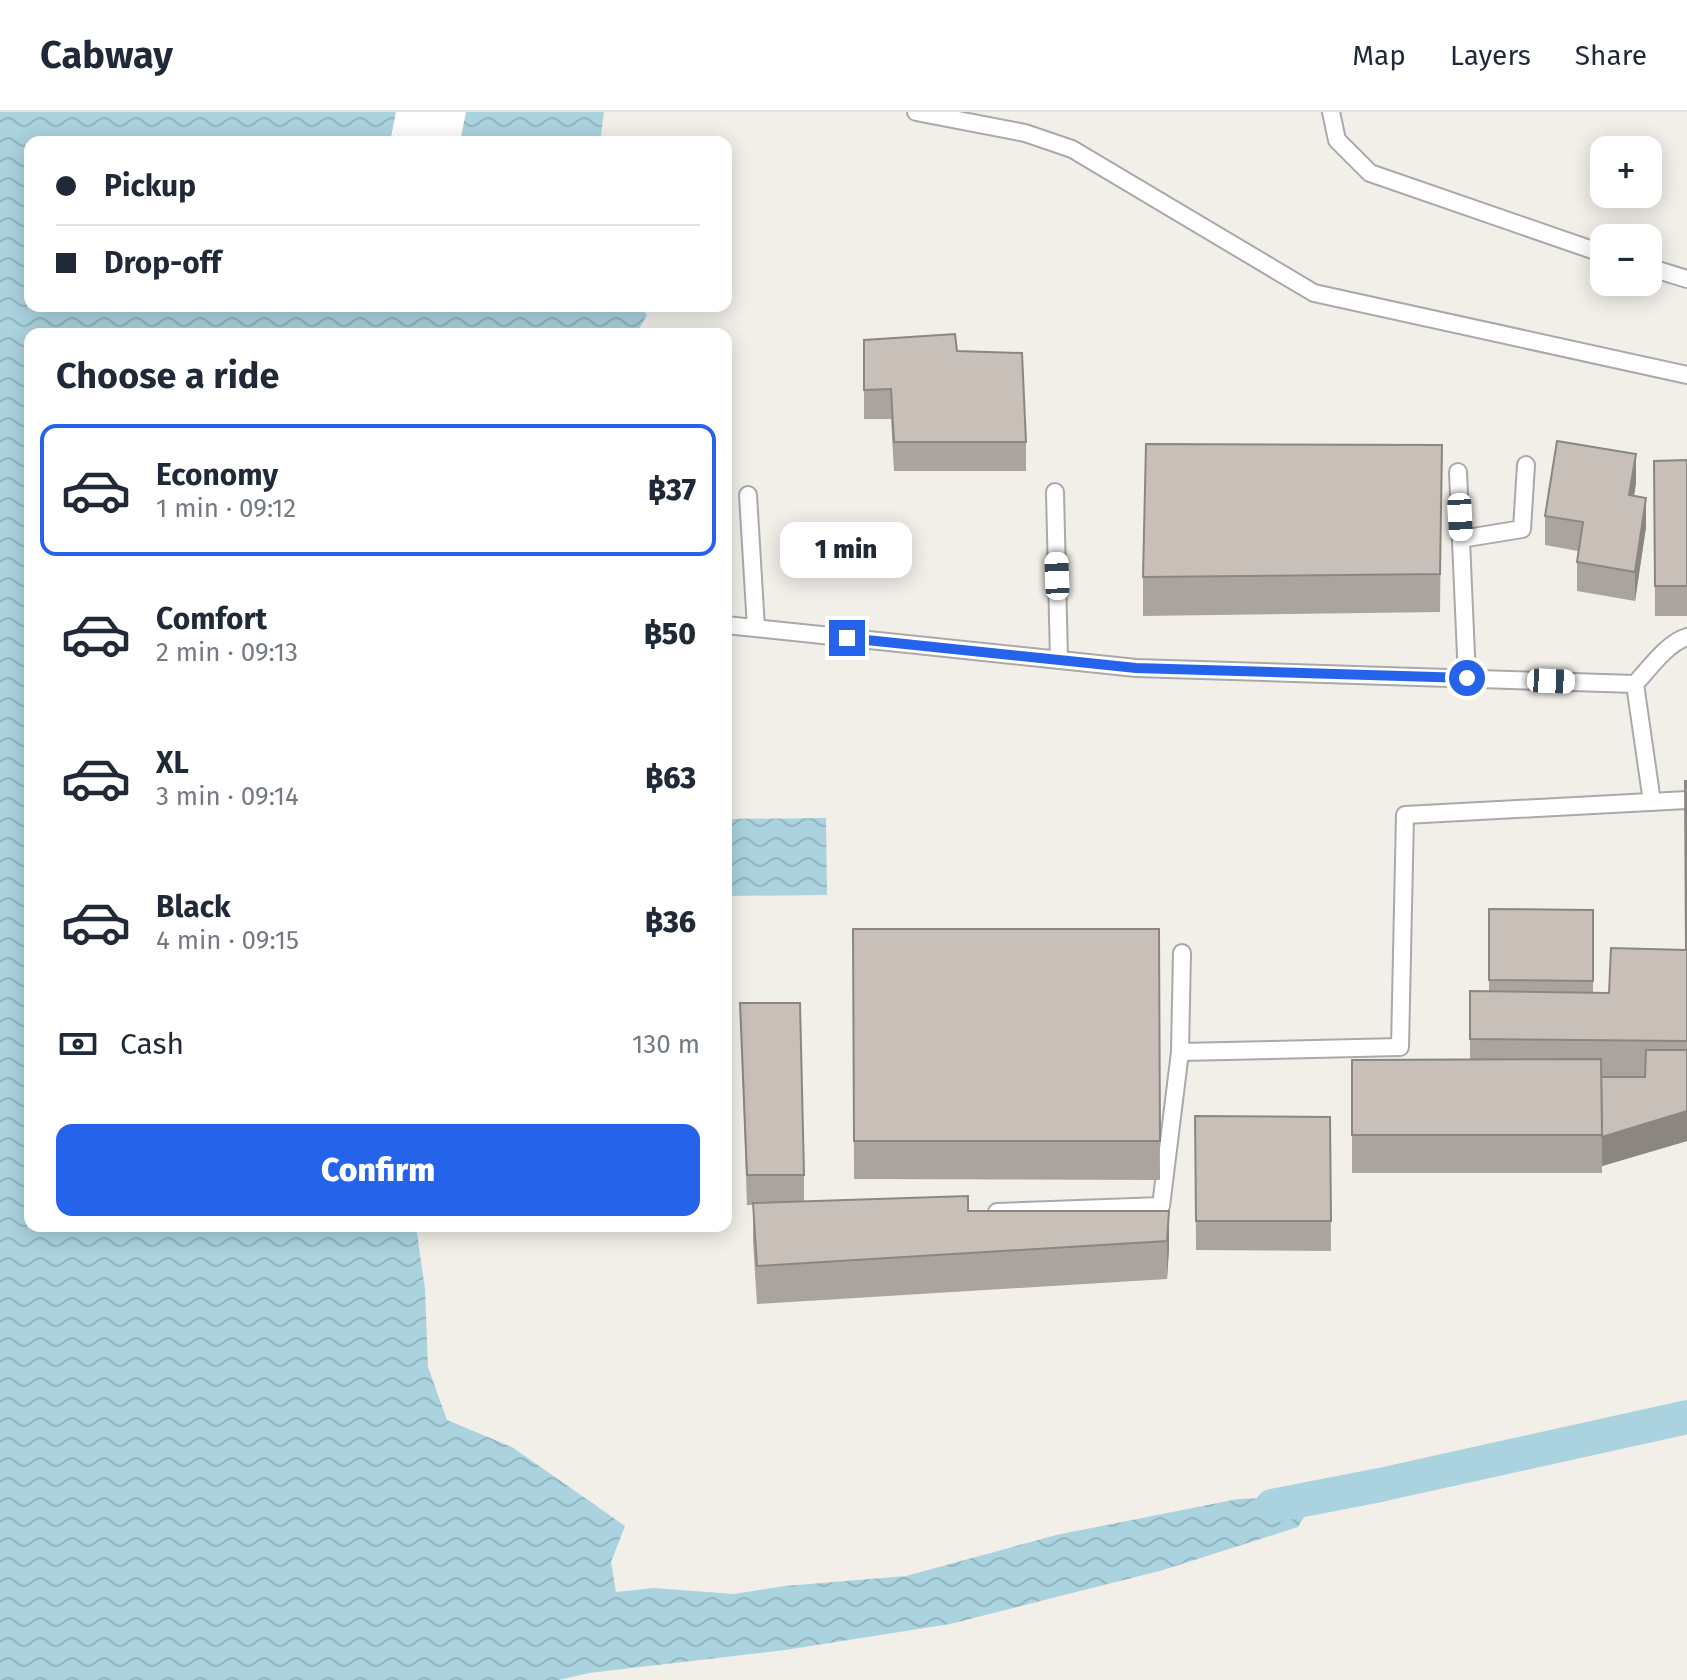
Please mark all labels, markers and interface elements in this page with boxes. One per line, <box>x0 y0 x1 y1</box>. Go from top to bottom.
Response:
text: Cabway <box>40 32 173 78</box>
text: Map <box>1352 39 1406 72</box>
text: Layers <box>1450 39 1531 72</box>
text: Share <box>1575 39 1647 72</box>
map controls <box>1590 136 1662 296</box>
button: + <box>1590 136 1662 208</box>
text: Pickup <box>104 168 196 204</box>
button: − <box>1590 224 1662 296</box>
text: Drop-off <box>104 245 221 281</box>
text: Choose a ride <box>56 354 279 398</box>
icon: car <box>60 454 132 526</box>
text: Economy <box>156 457 278 493</box>
text: ฿37 <box>648 472 696 508</box>
car <box>1447 492 1473 542</box>
text: 1 min · 09:12 <box>156 493 296 524</box>
callout: 1 min <box>781 522 913 578</box>
text: 1 min <box>815 534 877 565</box>
car <box>1044 552 1070 600</box>
icon: car <box>60 598 132 670</box>
text: Comfort <box>156 601 267 637</box>
text: ฿50 <box>644 616 696 652</box>
route end <box>829 620 865 656</box>
text: 2 min · 09:13 <box>156 637 298 668</box>
route start <box>1449 660 1485 696</box>
car <box>1527 668 1575 694</box>
icon: car <box>60 742 132 814</box>
text: XL <box>156 745 189 781</box>
text: ฿63 <box>645 760 696 796</box>
text: 3 min · 09:14 <box>156 781 299 812</box>
icon: car <box>60 886 132 958</box>
text: Black <box>156 889 231 925</box>
text: ฿36 <box>645 904 696 940</box>
text: 4 min · 09:15 <box>156 925 299 956</box>
icon: cash <box>56 1022 100 1066</box>
text: Cash <box>120 1026 184 1062</box>
text: 130 m <box>632 1029 700 1060</box>
button: Confirm <box>56 1124 700 1216</box>

